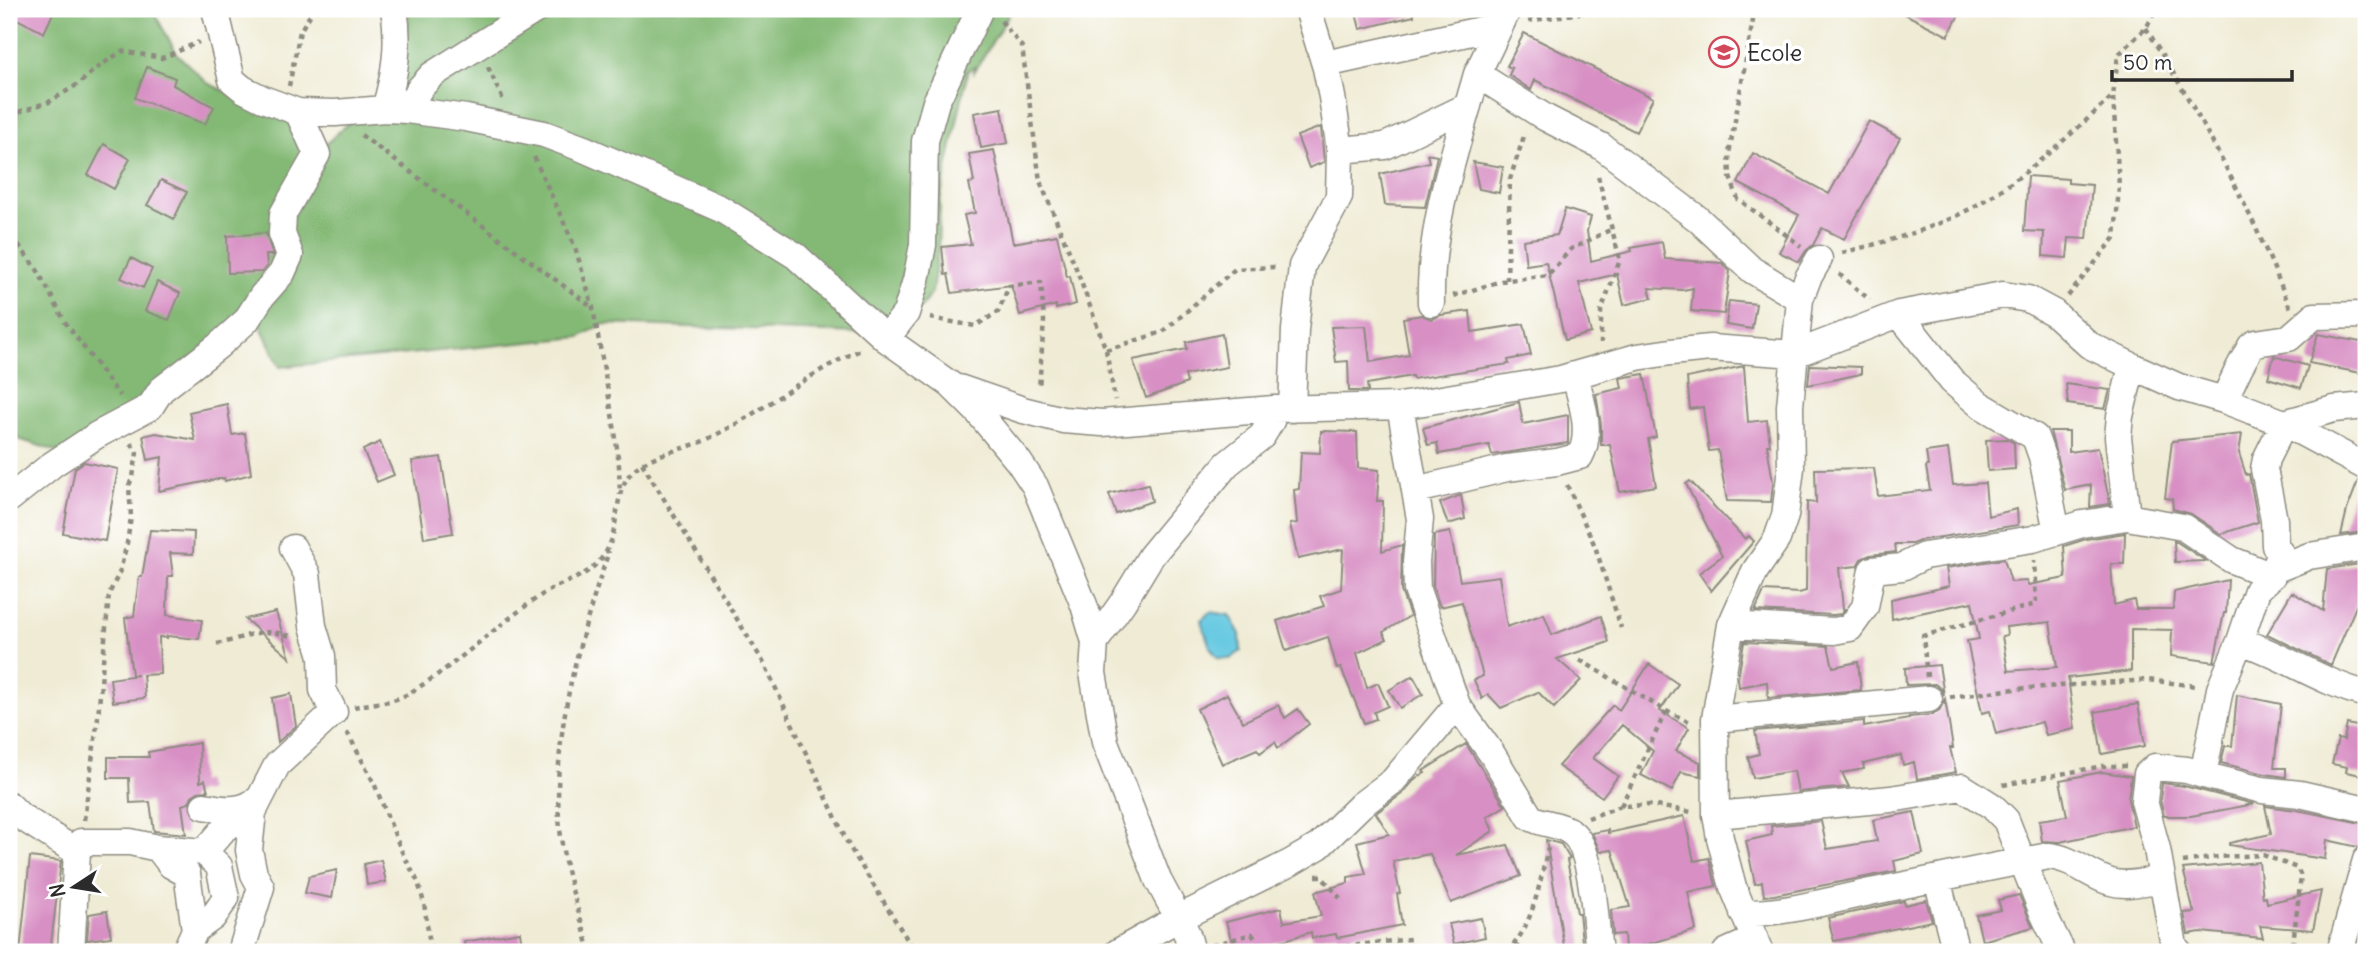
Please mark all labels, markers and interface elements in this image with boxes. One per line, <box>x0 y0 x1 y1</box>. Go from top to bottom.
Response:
school or university icon: Ecole <box>1707 35 1741 69</box>
place label: Ecole <box>1747 38 1802 67</box>
scale bar <box>2112 38 2293 82</box>
text: 50 m <box>2123 49 2172 76</box>
north arrow <box>38 852 108 922</box>
text: N <box>44 882 70 899</box>

